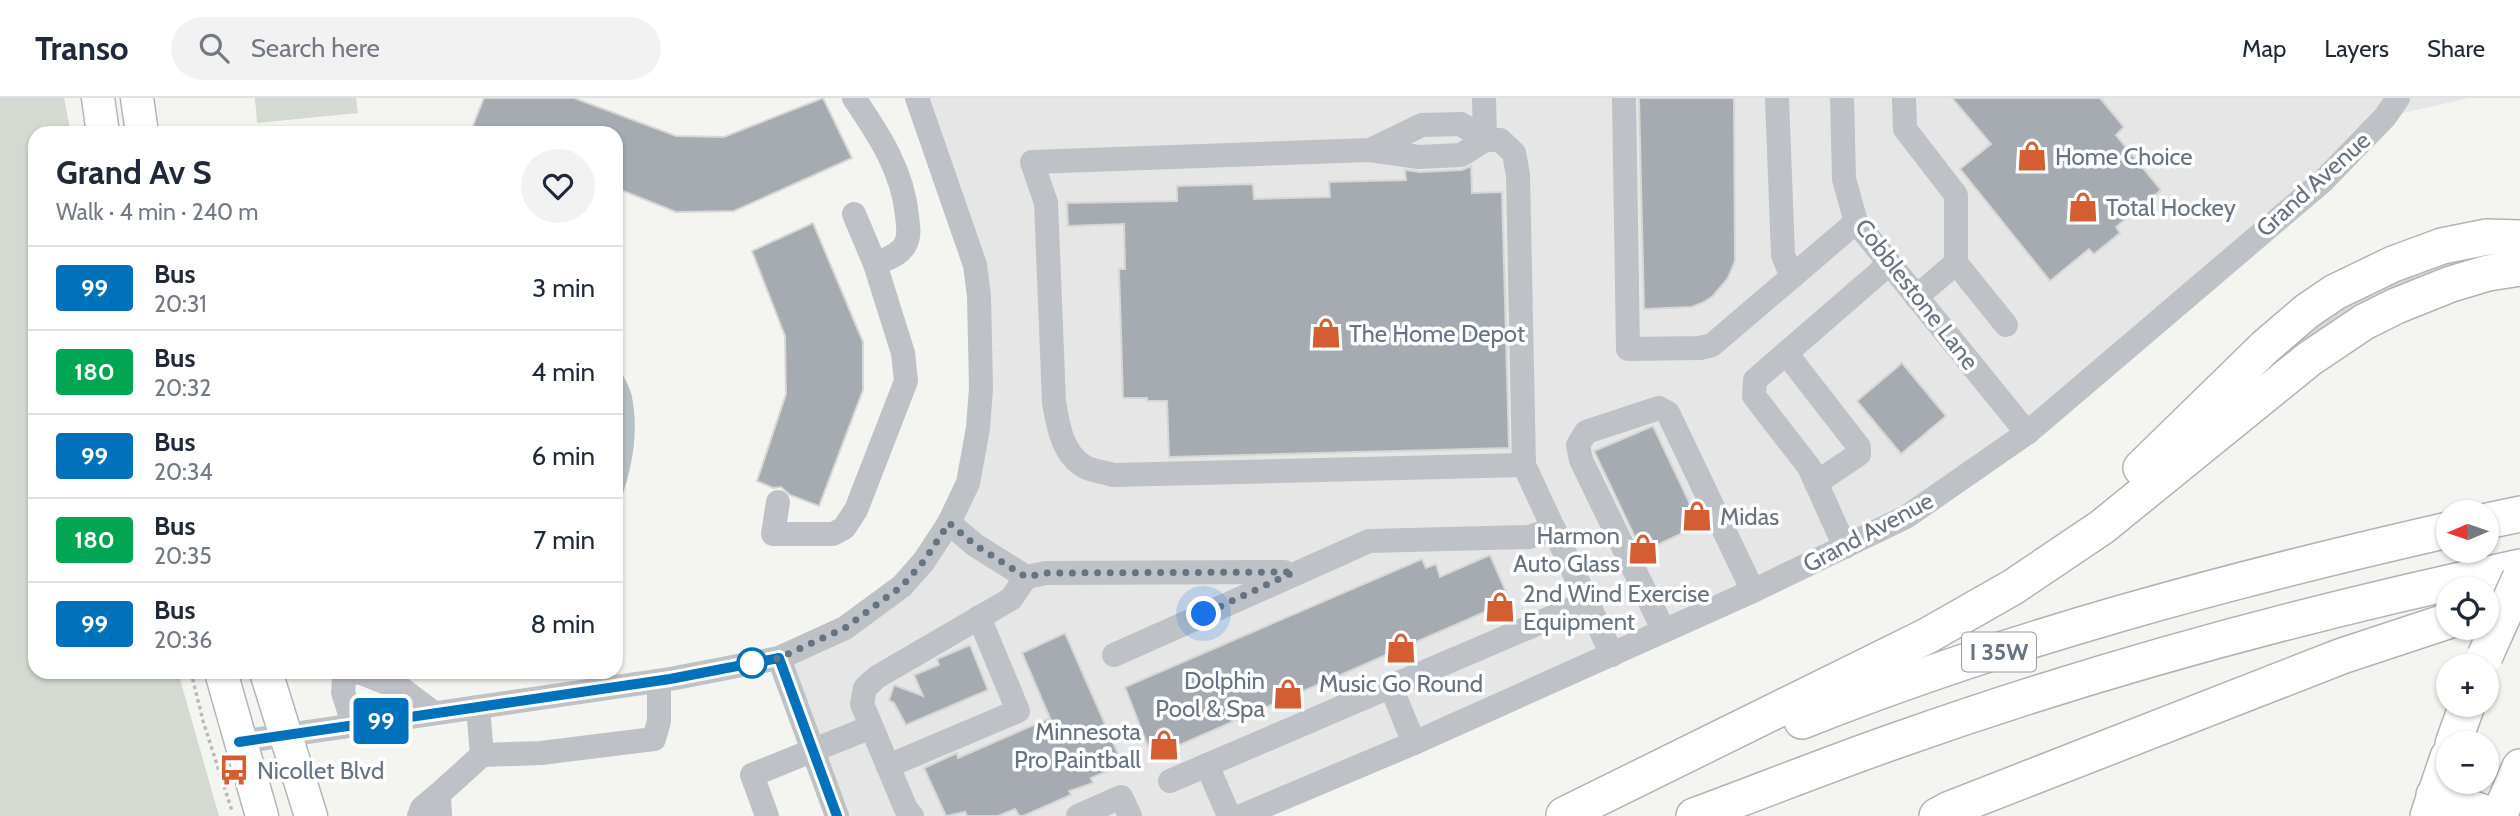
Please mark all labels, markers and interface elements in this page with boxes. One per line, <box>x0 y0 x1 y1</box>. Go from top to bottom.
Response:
search box <box>171 17 661 80</box>
text: Transo <box>35 28 129 68</box>
icon: search <box>195 29 233 67</box>
text: Search here <box>251 32 380 64</box>
text: Map <box>2242 34 2286 63</box>
text: Layers <box>2324 34 2389 63</box>
text: Share <box>2427 34 2485 63</box>
street label: Grand Avenue <box>2250 125 2376 243</box>
shop icon: Home Choice <box>2015 139 2049 173</box>
place label: Home Choice <box>2055 142 2193 171</box>
button: heart <box>521 149 595 223</box>
text: Grand Av S <box>56 152 212 192</box>
shop icon: Total Hockey <box>2066 190 2100 224</box>
place label: Total Hockey <box>2106 193 2236 222</box>
text: Walk · 4 min · 240 m <box>56 198 258 226</box>
street label: Cobblestone Lane <box>1849 213 1985 375</box>
text: Bus <box>154 258 195 290</box>
text: 3 min <box>532 272 595 304</box>
text: 99 <box>81 273 108 302</box>
text: 20:31 <box>154 290 207 318</box>
shop icon: The Home Depot <box>1309 316 1343 350</box>
place label: The Home Depot <box>1349 319 1525 348</box>
text: Bus <box>154 342 195 374</box>
text: 4 min <box>531 356 595 388</box>
text: 180 <box>74 357 115 386</box>
text: 20:32 <box>154 374 211 402</box>
text: Bus <box>154 426 195 458</box>
text: 6 min <box>532 440 595 472</box>
text: 99 <box>81 441 108 470</box>
text: 20:34 <box>154 458 213 486</box>
street label: Grand Avenue <box>1798 486 1938 578</box>
shop icon: Midas <box>1680 499 1714 533</box>
north arrow <box>2436 500 2499 564</box>
map controls <box>2436 500 2499 794</box>
place label: Midas <box>1720 502 1779 531</box>
text: Bus <box>154 510 195 542</box>
place label: Harmon Auto Glass <box>1513 521 1620 578</box>
text: 7 min <box>533 524 595 556</box>
text: 180 <box>74 525 115 554</box>
shop icon: Harmon Auto Glass <box>1626 532 1660 566</box>
text: 20:35 <box>154 542 212 570</box>
button: locate <box>2436 577 2499 640</box>
place label: 2nd Wind Exercise Equipment <box>1523 579 1710 636</box>
shop icon: 2nd Wind Exercise Equipment <box>1483 590 1517 624</box>
text: Bus <box>154 594 195 626</box>
your location <box>1186 596 1221 631</box>
text: 8 min <box>531 608 595 640</box>
text: 99 <box>81 609 108 638</box>
text: 20:36 <box>154 626 212 654</box>
shop icon: Music Go Round <box>1384 631 1418 665</box>
road number: I 35W <box>1962 632 2036 672</box>
unlabelled marker <box>737 648 767 678</box>
button: + <box>2436 654 2499 717</box>
place label: Dolphin Pool & Spa <box>1155 666 1265 723</box>
place label: Music Go Round <box>1319 669 1483 698</box>
shop icon: Dolphin Pool & Spa <box>1271 677 1305 711</box>
line badge: 99 <box>350 698 412 744</box>
text: 99 <box>368 706 394 735</box>
place label: Minnesota Pro Paintball <box>1014 717 1141 774</box>
shop icon: Minnesota Pro Paintball <box>1147 728 1181 762</box>
button: − <box>2436 731 2499 794</box>
bus stop icon: Nicollet Blvd <box>217 753 251 787</box>
place label: Nicollet Blvd <box>257 756 384 785</box>

